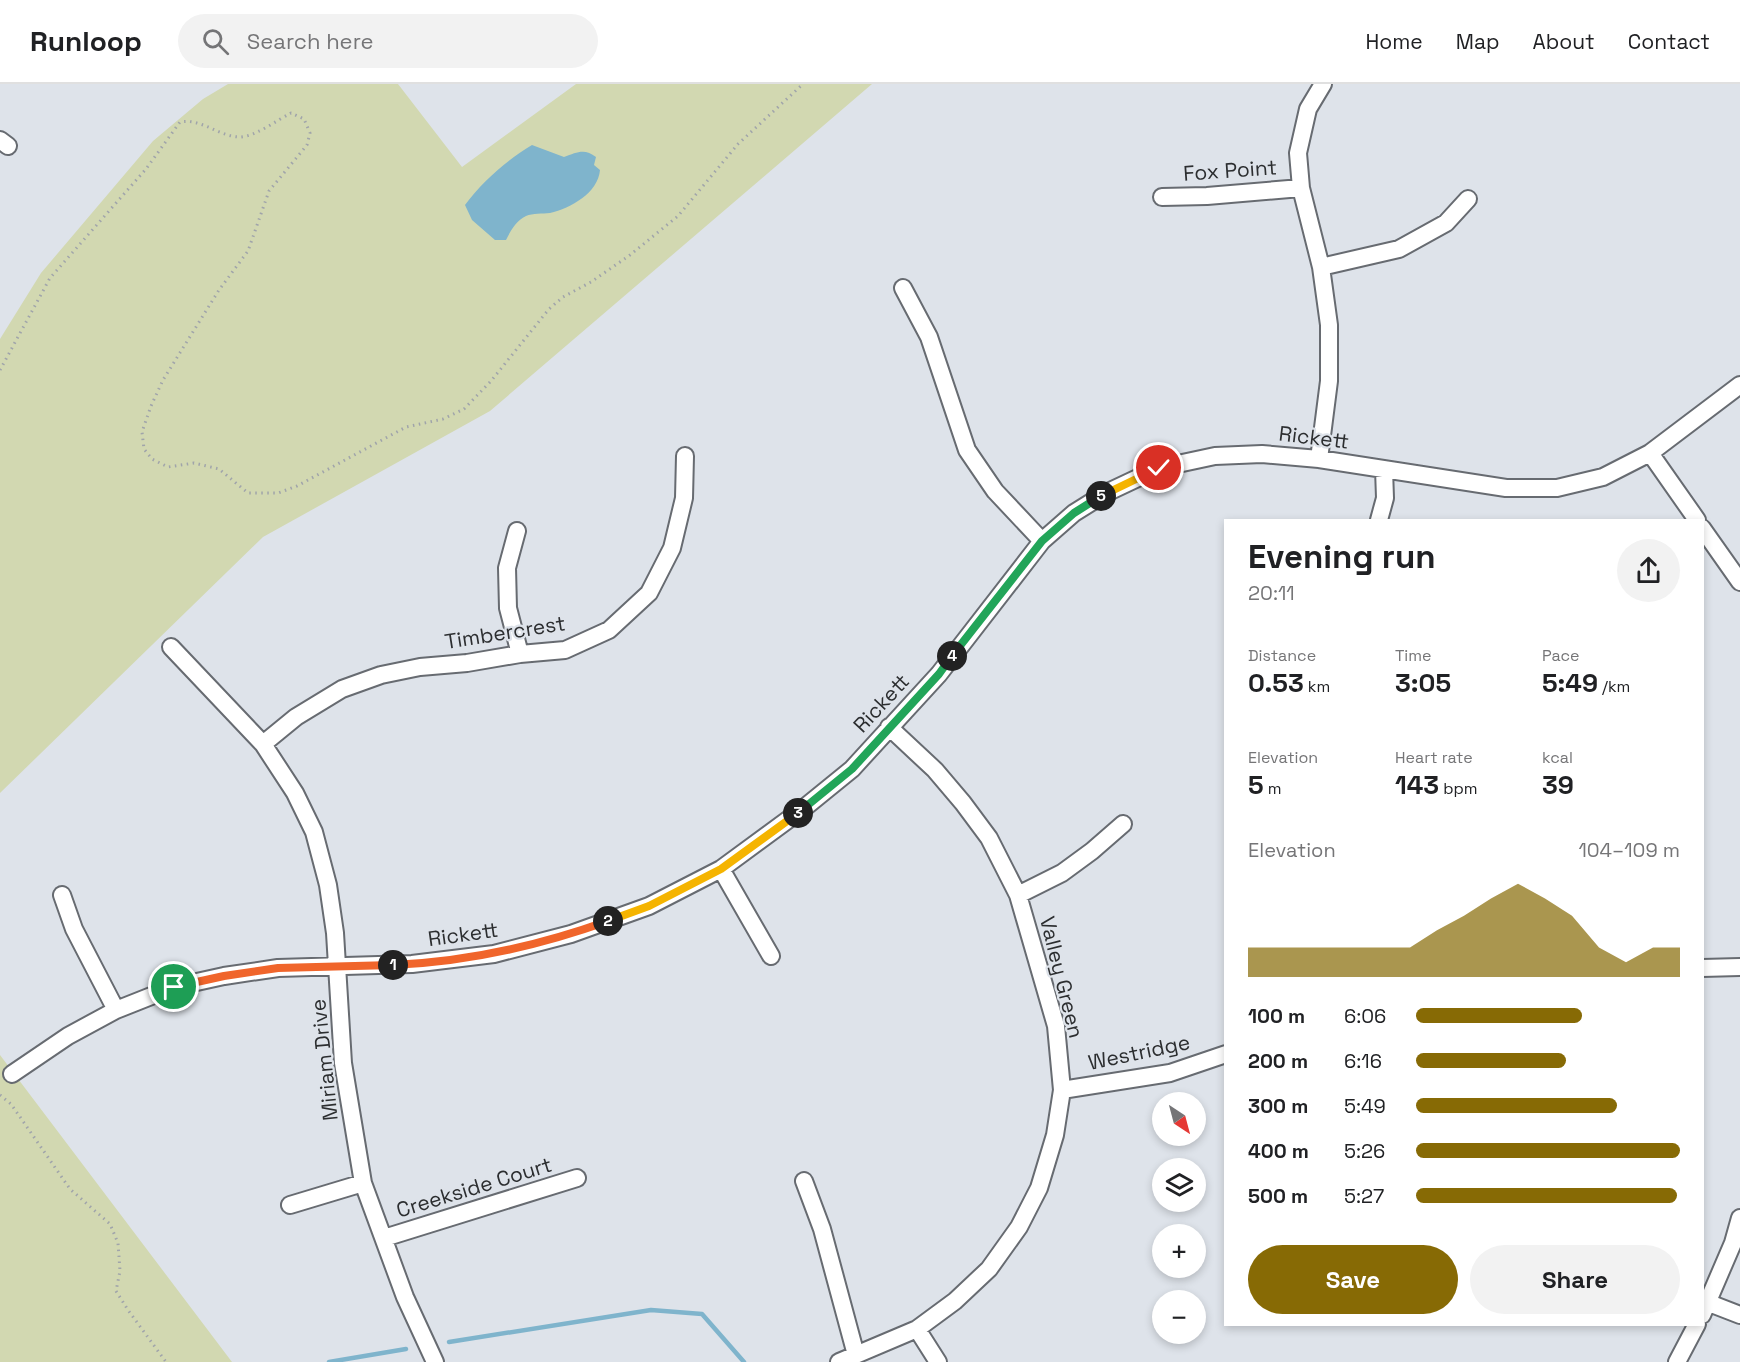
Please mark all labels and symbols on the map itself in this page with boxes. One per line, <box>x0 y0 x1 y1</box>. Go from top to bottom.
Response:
street label: Fox Point <box>1182 153 1278 187</box>
street label: Rickett <box>1277 419 1351 455</box>
pin <box>1133 442 1184 493</box>
pin: 5 <box>1086 481 1116 511</box>
street label: Timbercrest <box>443 609 567 655</box>
pin: 4 <box>937 641 967 671</box>
street label: Rickett <box>847 668 915 738</box>
pin: 3 <box>783 798 813 828</box>
pin: 2 <box>593 906 623 936</box>
street label: Valley Green <box>1034 913 1090 1041</box>
street label: Rickett <box>426 916 500 952</box>
pin: 1 <box>378 950 408 980</box>
pin <box>148 961 199 1012</box>
street label: Miriam Drive <box>304 998 344 1122</box>
street label: Westridge <box>1086 1028 1192 1076</box>
north arrow <box>1152 1092 1206 1146</box>
street label: Creekside Court <box>393 1150 555 1224</box>

